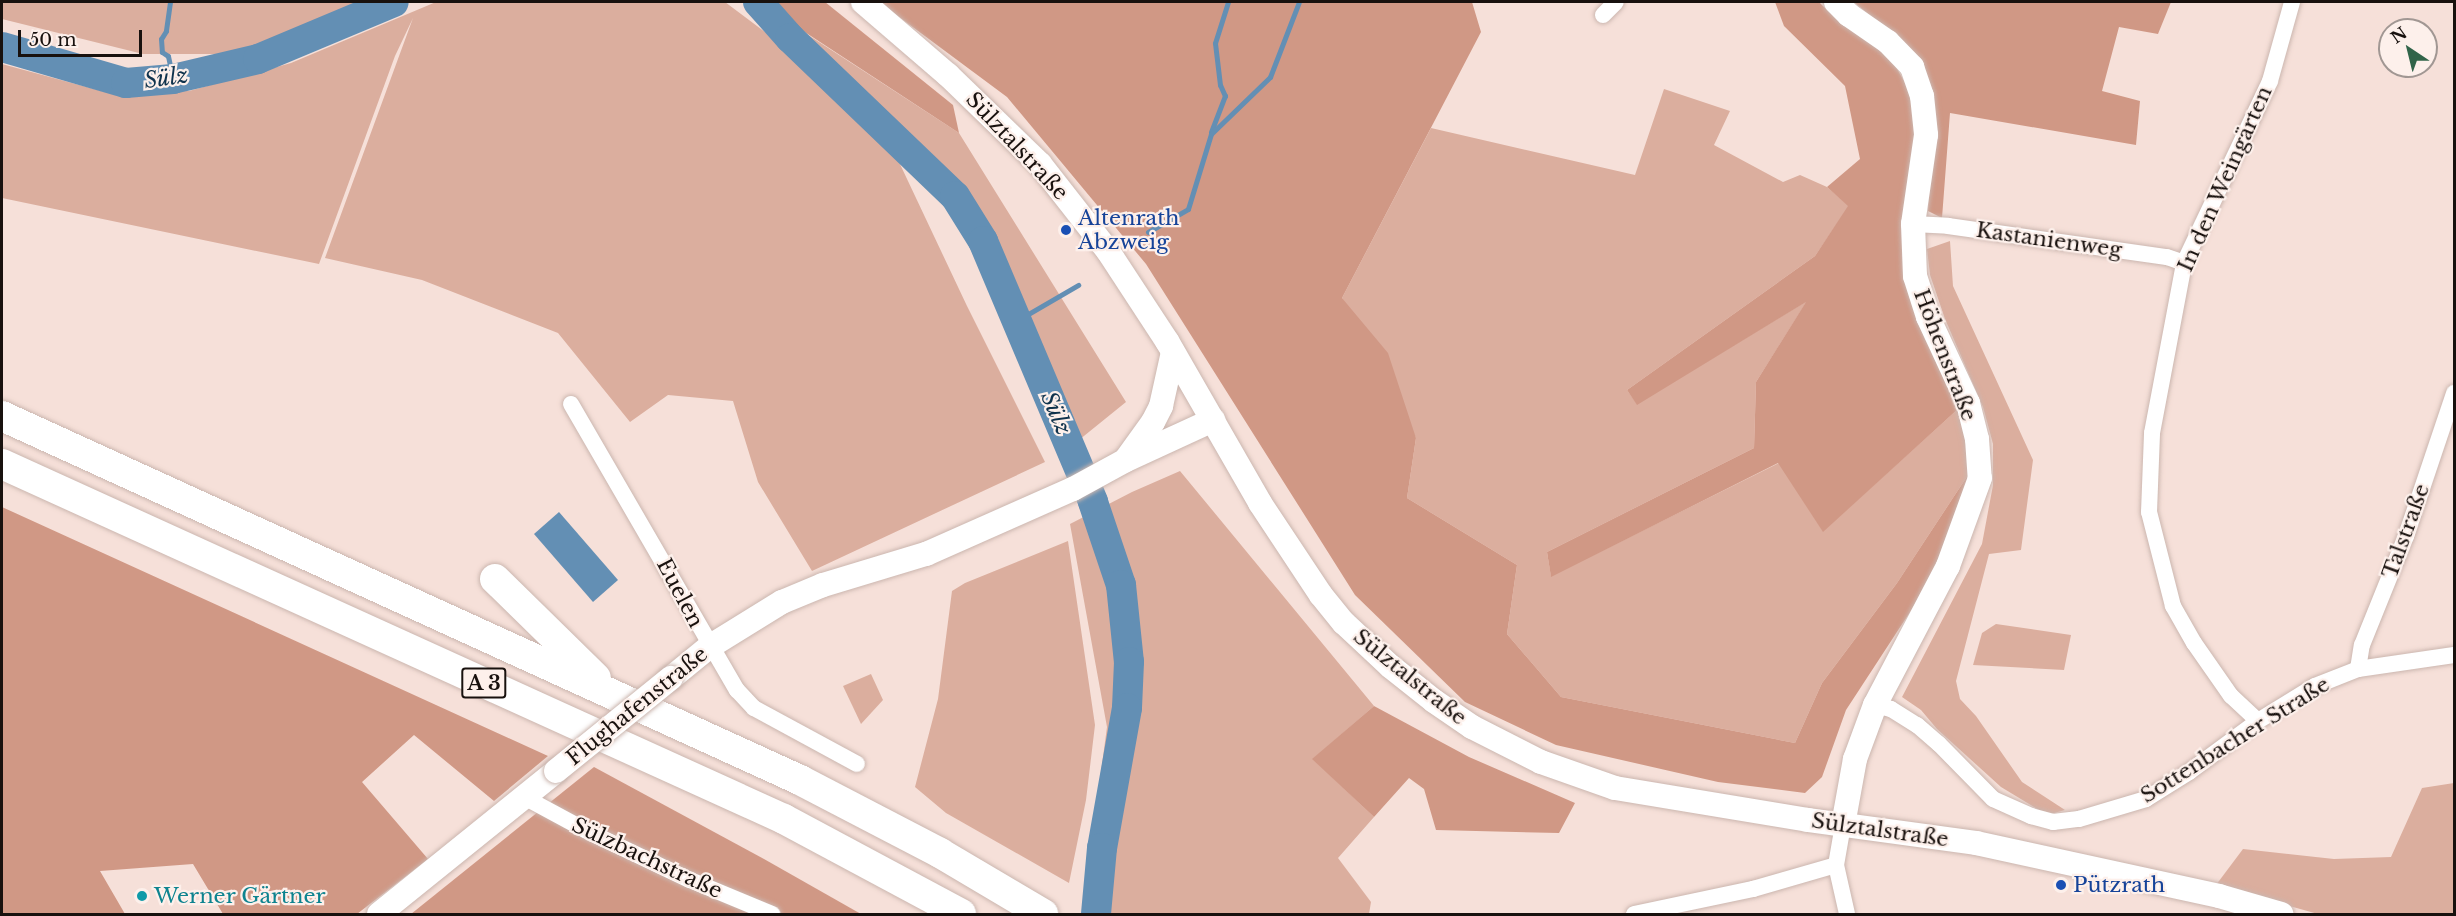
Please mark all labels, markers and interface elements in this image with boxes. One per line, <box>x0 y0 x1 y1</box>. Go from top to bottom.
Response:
scale bar <box>21 18 146 56</box>
north arrow <box>2378 18 2438 78</box>
text: N <box>2387 22 2411 47</box>
text: 50 m <box>29 29 77 51</box>
water label: Sülz <box>142 62 190 94</box>
street label: In den Weingärten <box>2173 82 2277 276</box>
street label: Sülztalstraße <box>961 87 1073 205</box>
place label: Altenrath Abzweig <box>1078 205 1180 255</box>
street label: Kastanienweg <box>1974 217 2124 263</box>
marker: Altenrath Abzweig <box>1059 223 1073 237</box>
street label: Höhenstraße <box>1908 286 1982 424</box>
water label: Sülz <box>1035 388 1077 438</box>
street label: Talstraße <box>2377 480 2435 582</box>
street label: Euelen <box>651 554 709 632</box>
street label: Sülztalstraße <box>1348 624 1472 730</box>
street label: Flughafenstraße <box>561 641 713 771</box>
road number: A 3 <box>460 666 508 700</box>
street label: Sottenbacher Straße <box>2136 671 2334 809</box>
street label: Sülztalstraße <box>1810 808 1950 852</box>
street label: Sülzbachstraße <box>568 812 726 904</box>
place label: Pützrath <box>2073 872 2165 898</box>
marker: Pützrath <box>2054 878 2068 892</box>
place label: Werner Gärtner <box>154 883 326 909</box>
marker: Werner Gärtner <box>135 889 149 903</box>

